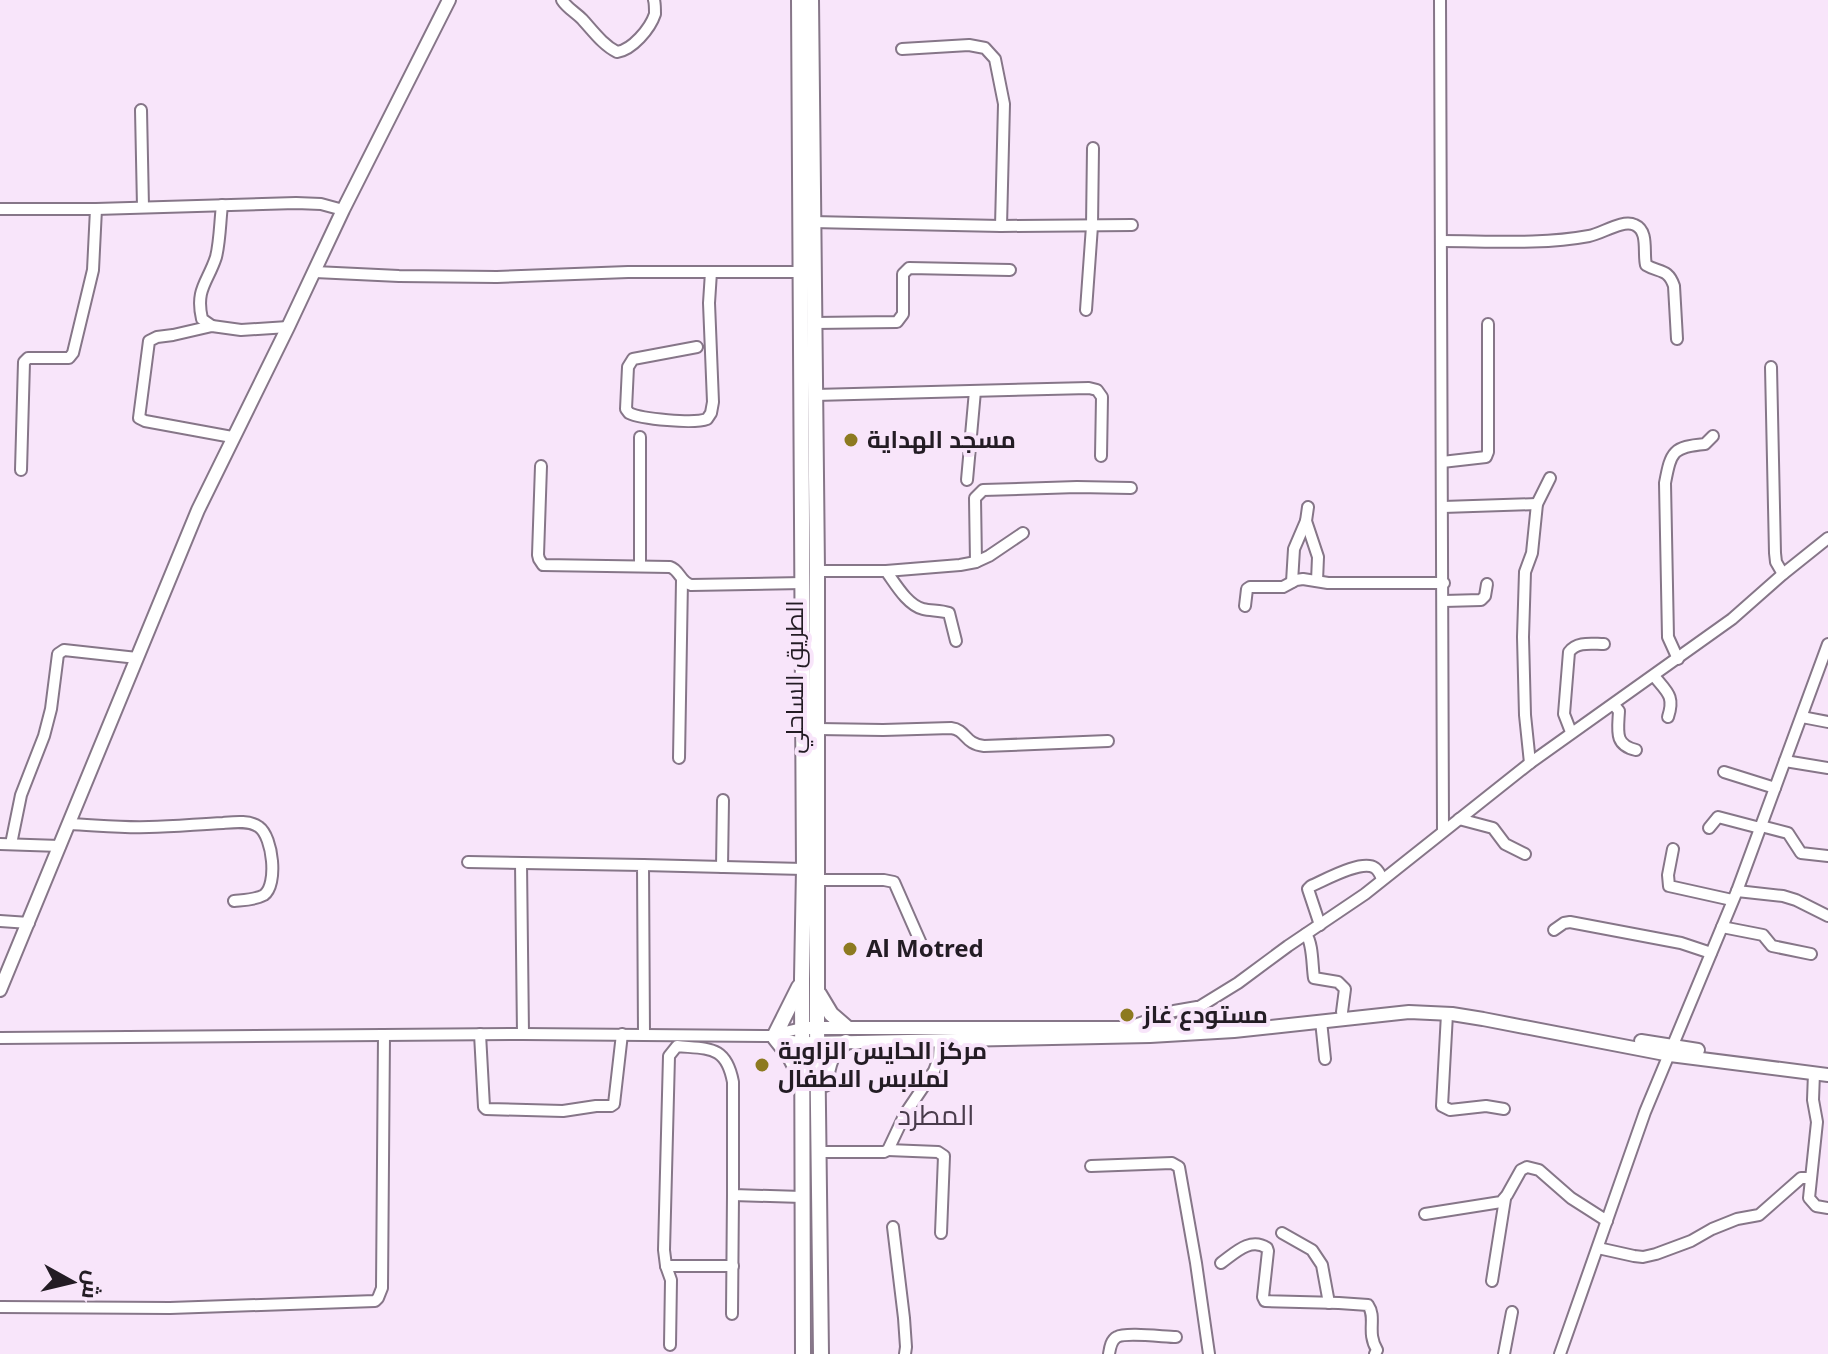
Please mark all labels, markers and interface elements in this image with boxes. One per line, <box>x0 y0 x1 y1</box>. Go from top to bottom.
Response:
place label: مسجد الهداية <box>867 422 1016 455</box>
marker: مسجد الهداية <box>842 431 860 449</box>
street label: الطريق الساحلي <box>777 600 814 754</box>
place label: Al Motred <box>866 931 984 964</box>
marker: Al Motred <box>841 940 859 958</box>
place label: مستودع غاز <box>1142 997 1268 1031</box>
marker: مستودع غاز <box>1118 1006 1136 1024</box>
place label: مركز الحايس الزاوية لملابس الاطفال <box>778 1033 987 1094</box>
marker: مركز الحايس الزاوية لملابس الاطفال <box>753 1056 771 1074</box>
district label: المطرد <box>897 1095 975 1133</box>
north arrow <box>32 1242 112 1322</box>
text: ش <box>76 1269 110 1301</box>

